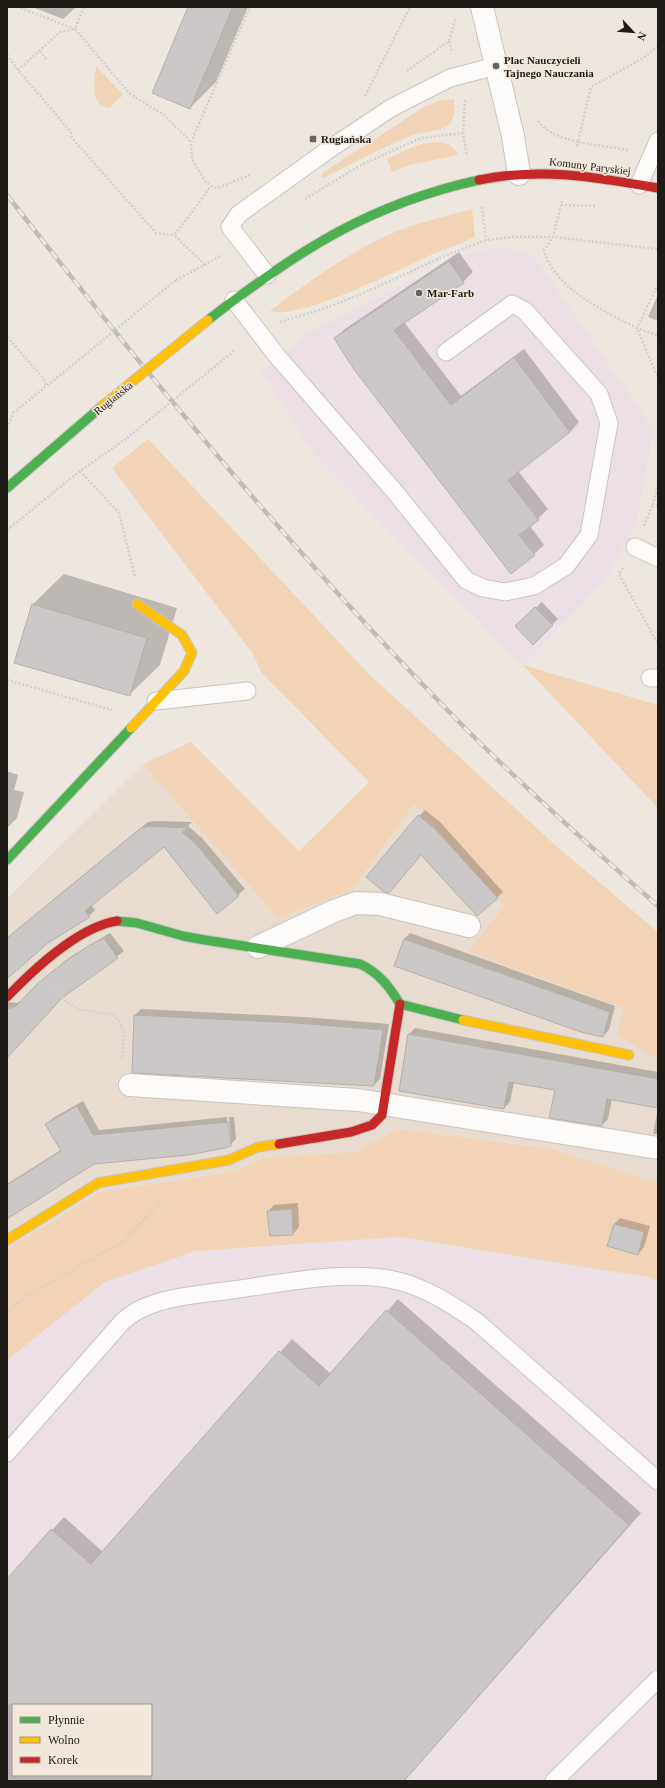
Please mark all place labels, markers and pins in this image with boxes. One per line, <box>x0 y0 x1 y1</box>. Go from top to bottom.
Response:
place label: Plac Nauczycieli Tajnego Nauczania <box>504 54 594 79</box>
marker: Plac Nauczycieli Tajnego Nauczania <box>491 61 501 71</box>
place label: Rugiańska <box>321 133 372 145</box>
marker: Rugiańska <box>308 134 318 144</box>
place label: Mar-Farb <box>427 287 474 299</box>
marker: Mar-Farb <box>414 288 424 298</box>

